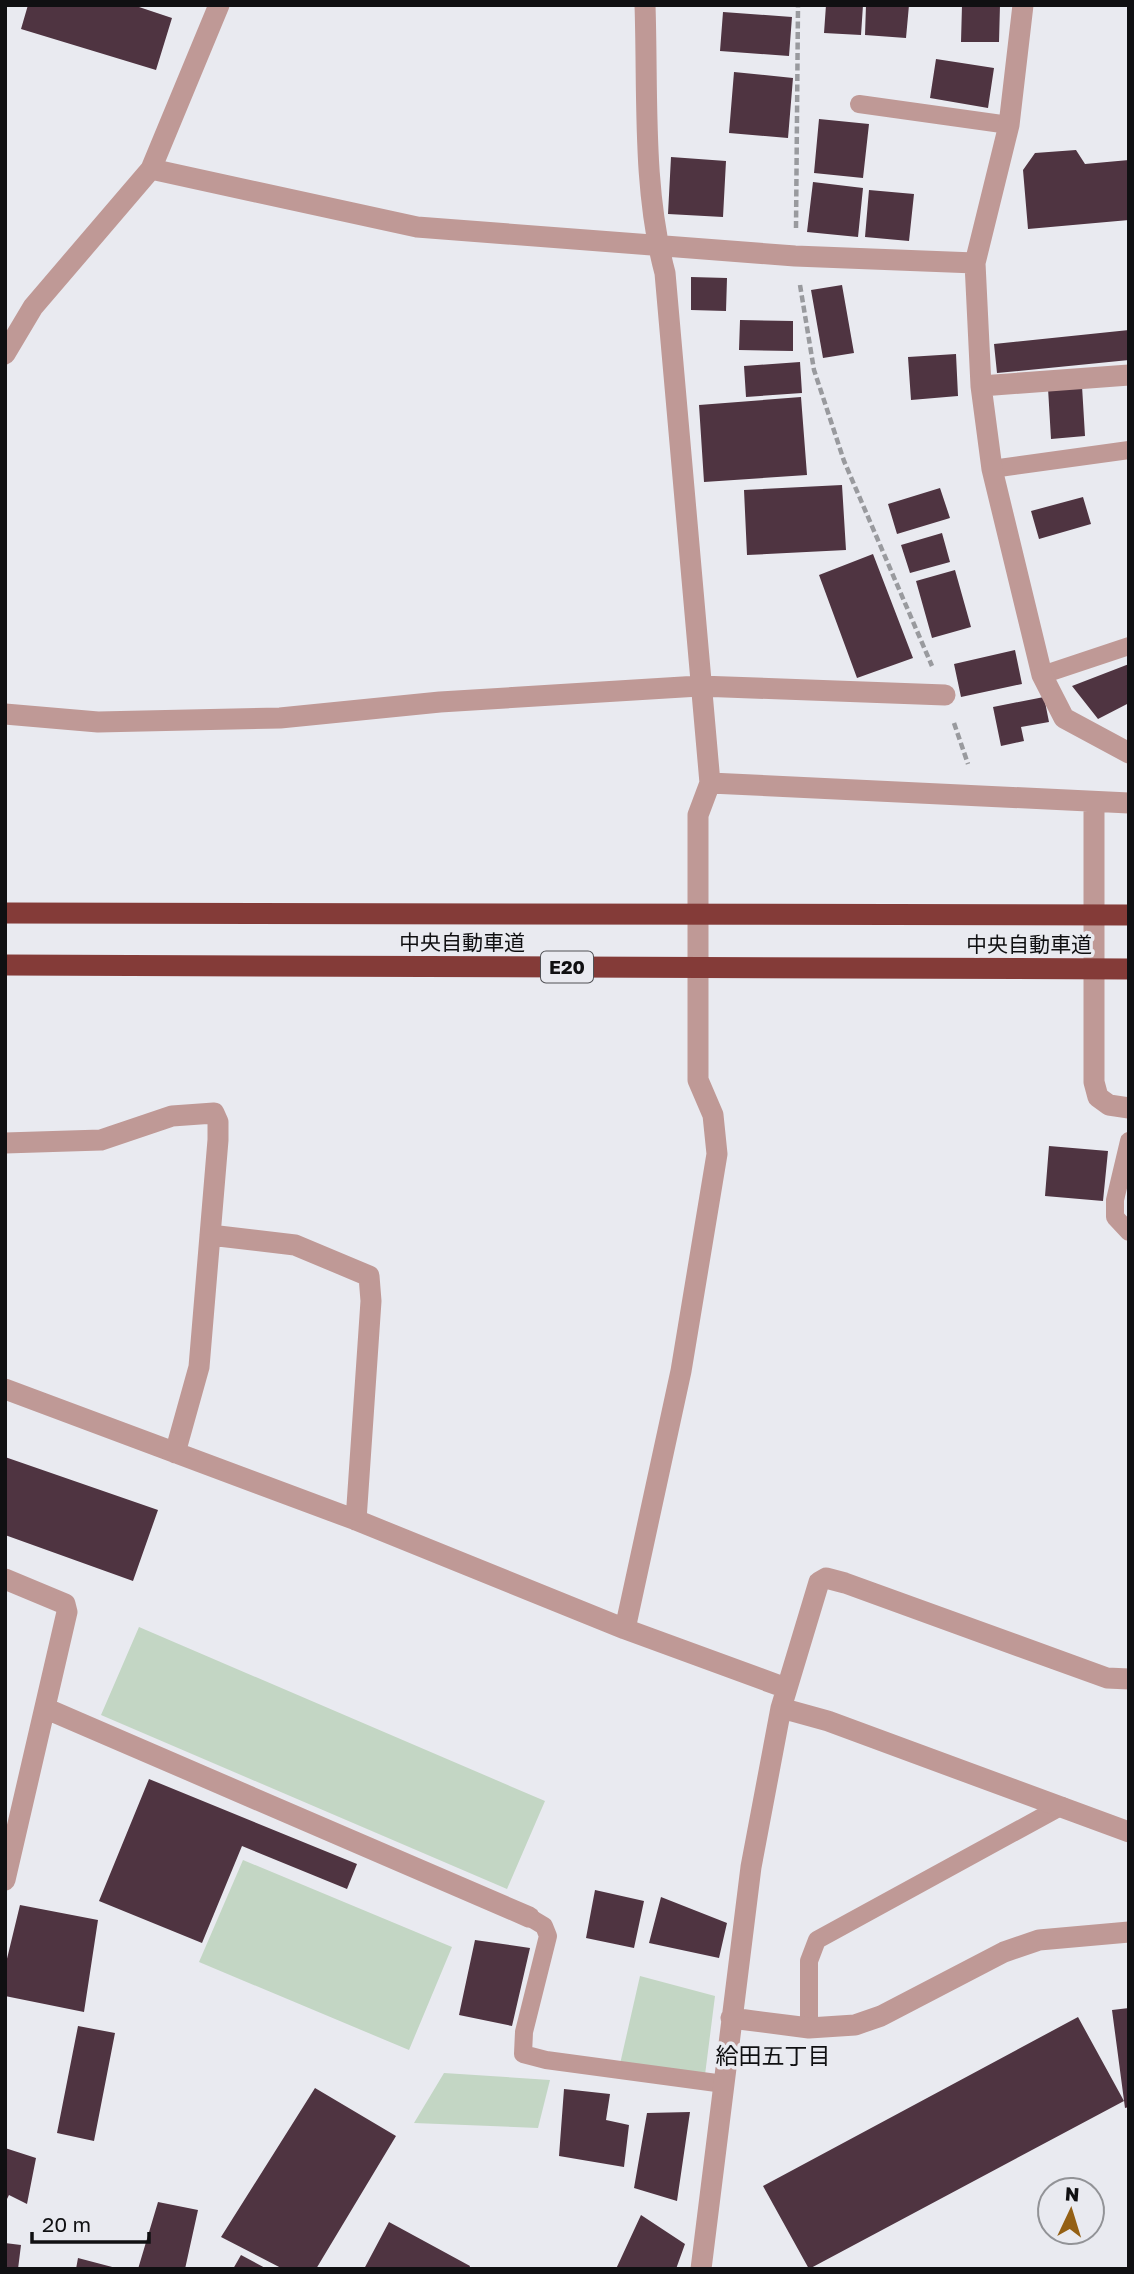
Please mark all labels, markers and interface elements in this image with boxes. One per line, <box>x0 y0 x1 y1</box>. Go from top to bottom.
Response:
street label: 中央自動車道 <box>399 929 525 955</box>
street label: 中央自動車道 <box>966 931 1092 957</box>
road number: E20 <box>541 951 593 982</box>
district label: 給田五丁目 <box>716 2041 831 2069</box>
north arrow <box>1036 2176 1106 2246</box>
text: N <box>1064 2182 1080 2206</box>
scale bar <box>32 2200 149 2244</box>
text: 20 m <box>42 2211 91 2237</box>

